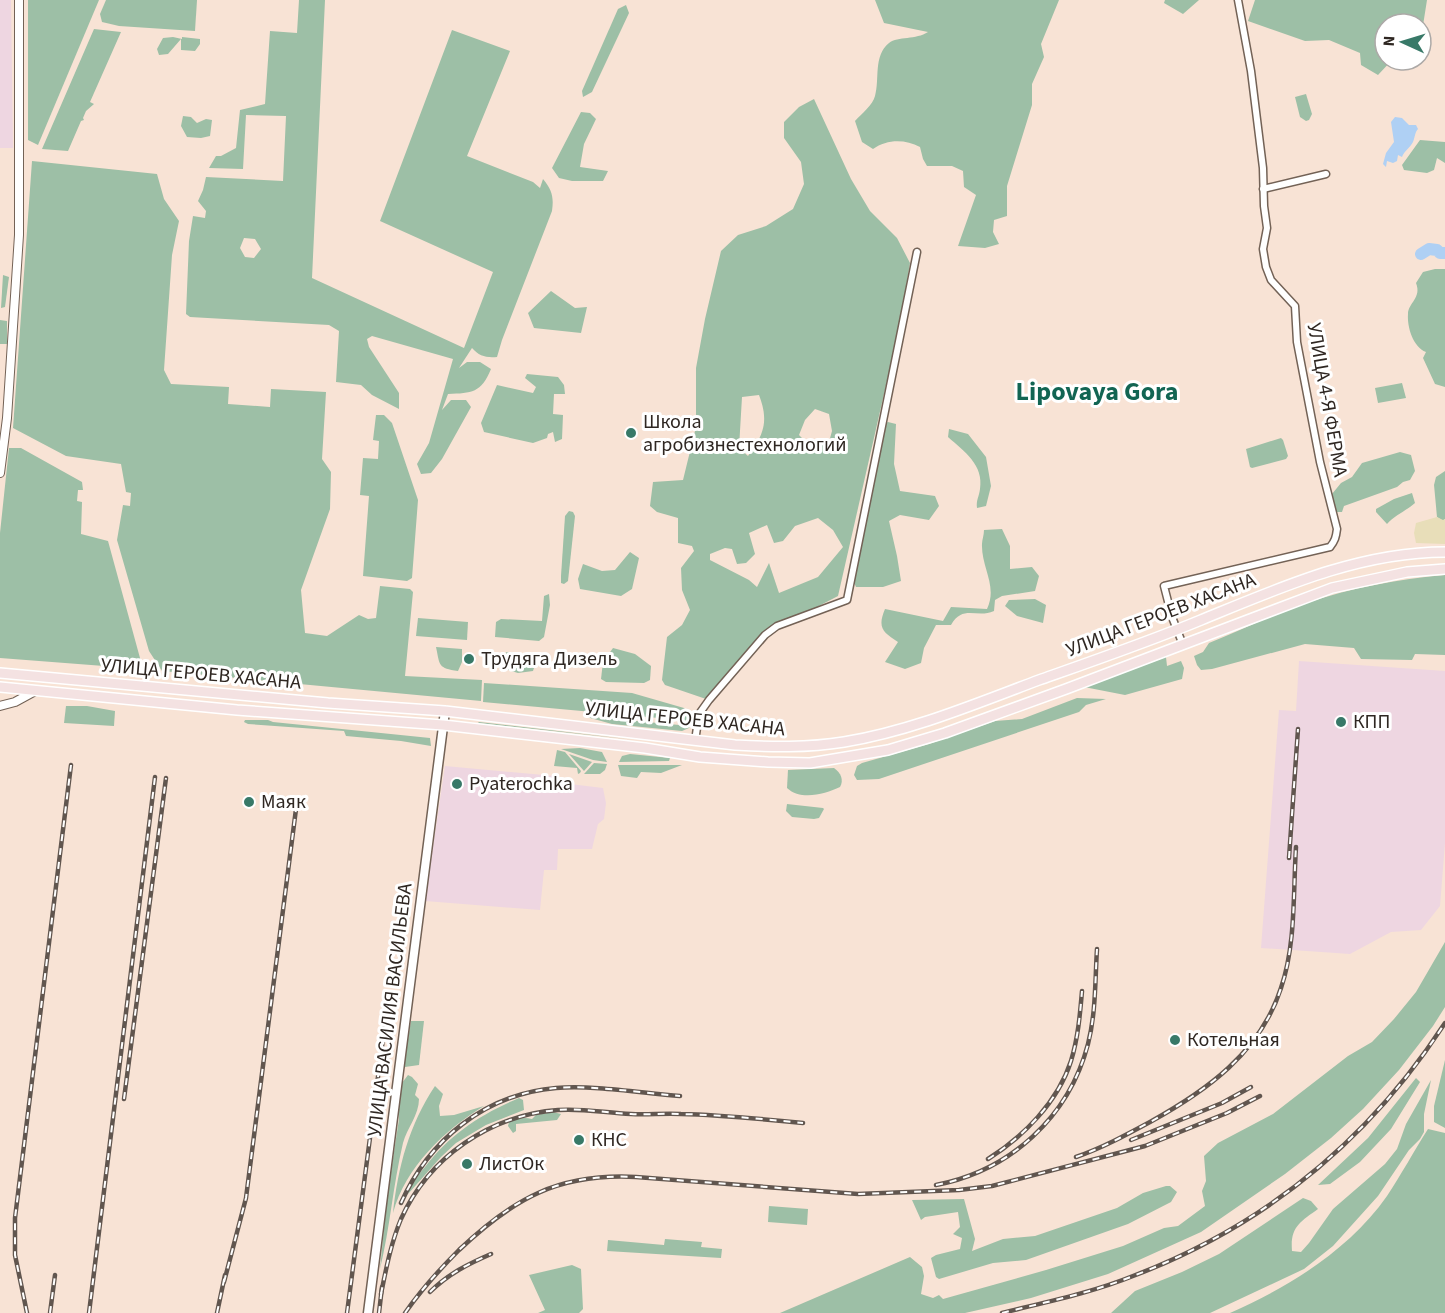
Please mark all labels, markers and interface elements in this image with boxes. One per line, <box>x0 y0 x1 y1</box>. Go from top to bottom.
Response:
north arrow <box>1373 12 1433 72</box>
text: N <box>1378 35 1400 47</box>
street label: УЛИЦА 4-Я ФЕРМА <box>1300 321 1354 479</box>
district label: Lipovaya Gora <box>1016 373 1178 410</box>
place label: Школа агробизнестехнологий <box>643 408 847 459</box>
marker: Школа агробизнестехнологий <box>624 426 638 440</box>
street label: УЛИЦА ГЕРОЕВ ХАСАНА <box>1062 566 1260 664</box>
place label: Трудяга Дизель <box>481 645 617 673</box>
street label: УЛИЦА ГЕРОЕВ ХАСАНА <box>100 651 303 697</box>
marker: Трудяга Дизель <box>462 652 476 666</box>
street label: УЛИЦА ГЕРОЕВ ХАСАНА <box>584 695 787 743</box>
place label: КПП <box>1353 708 1390 736</box>
marker: КПП <box>1334 715 1348 729</box>
place label: Pyaterochka <box>469 770 573 798</box>
marker: Pyaterochka <box>450 777 464 791</box>
place label: Маяк <box>261 788 306 816</box>
marker: Маяк <box>242 795 256 809</box>
street label: УЛИЦА ВАСИЛИЯ ВАСИЛЬЕВА <box>361 881 419 1138</box>
place label: Котельная <box>1187 1026 1280 1054</box>
marker: Котельная <box>1168 1033 1182 1047</box>
place label: КНС <box>591 1126 627 1154</box>
marker: КНС <box>572 1133 586 1147</box>
place label: ЛистОк <box>479 1150 544 1178</box>
marker: ЛистОк <box>460 1157 474 1171</box>

